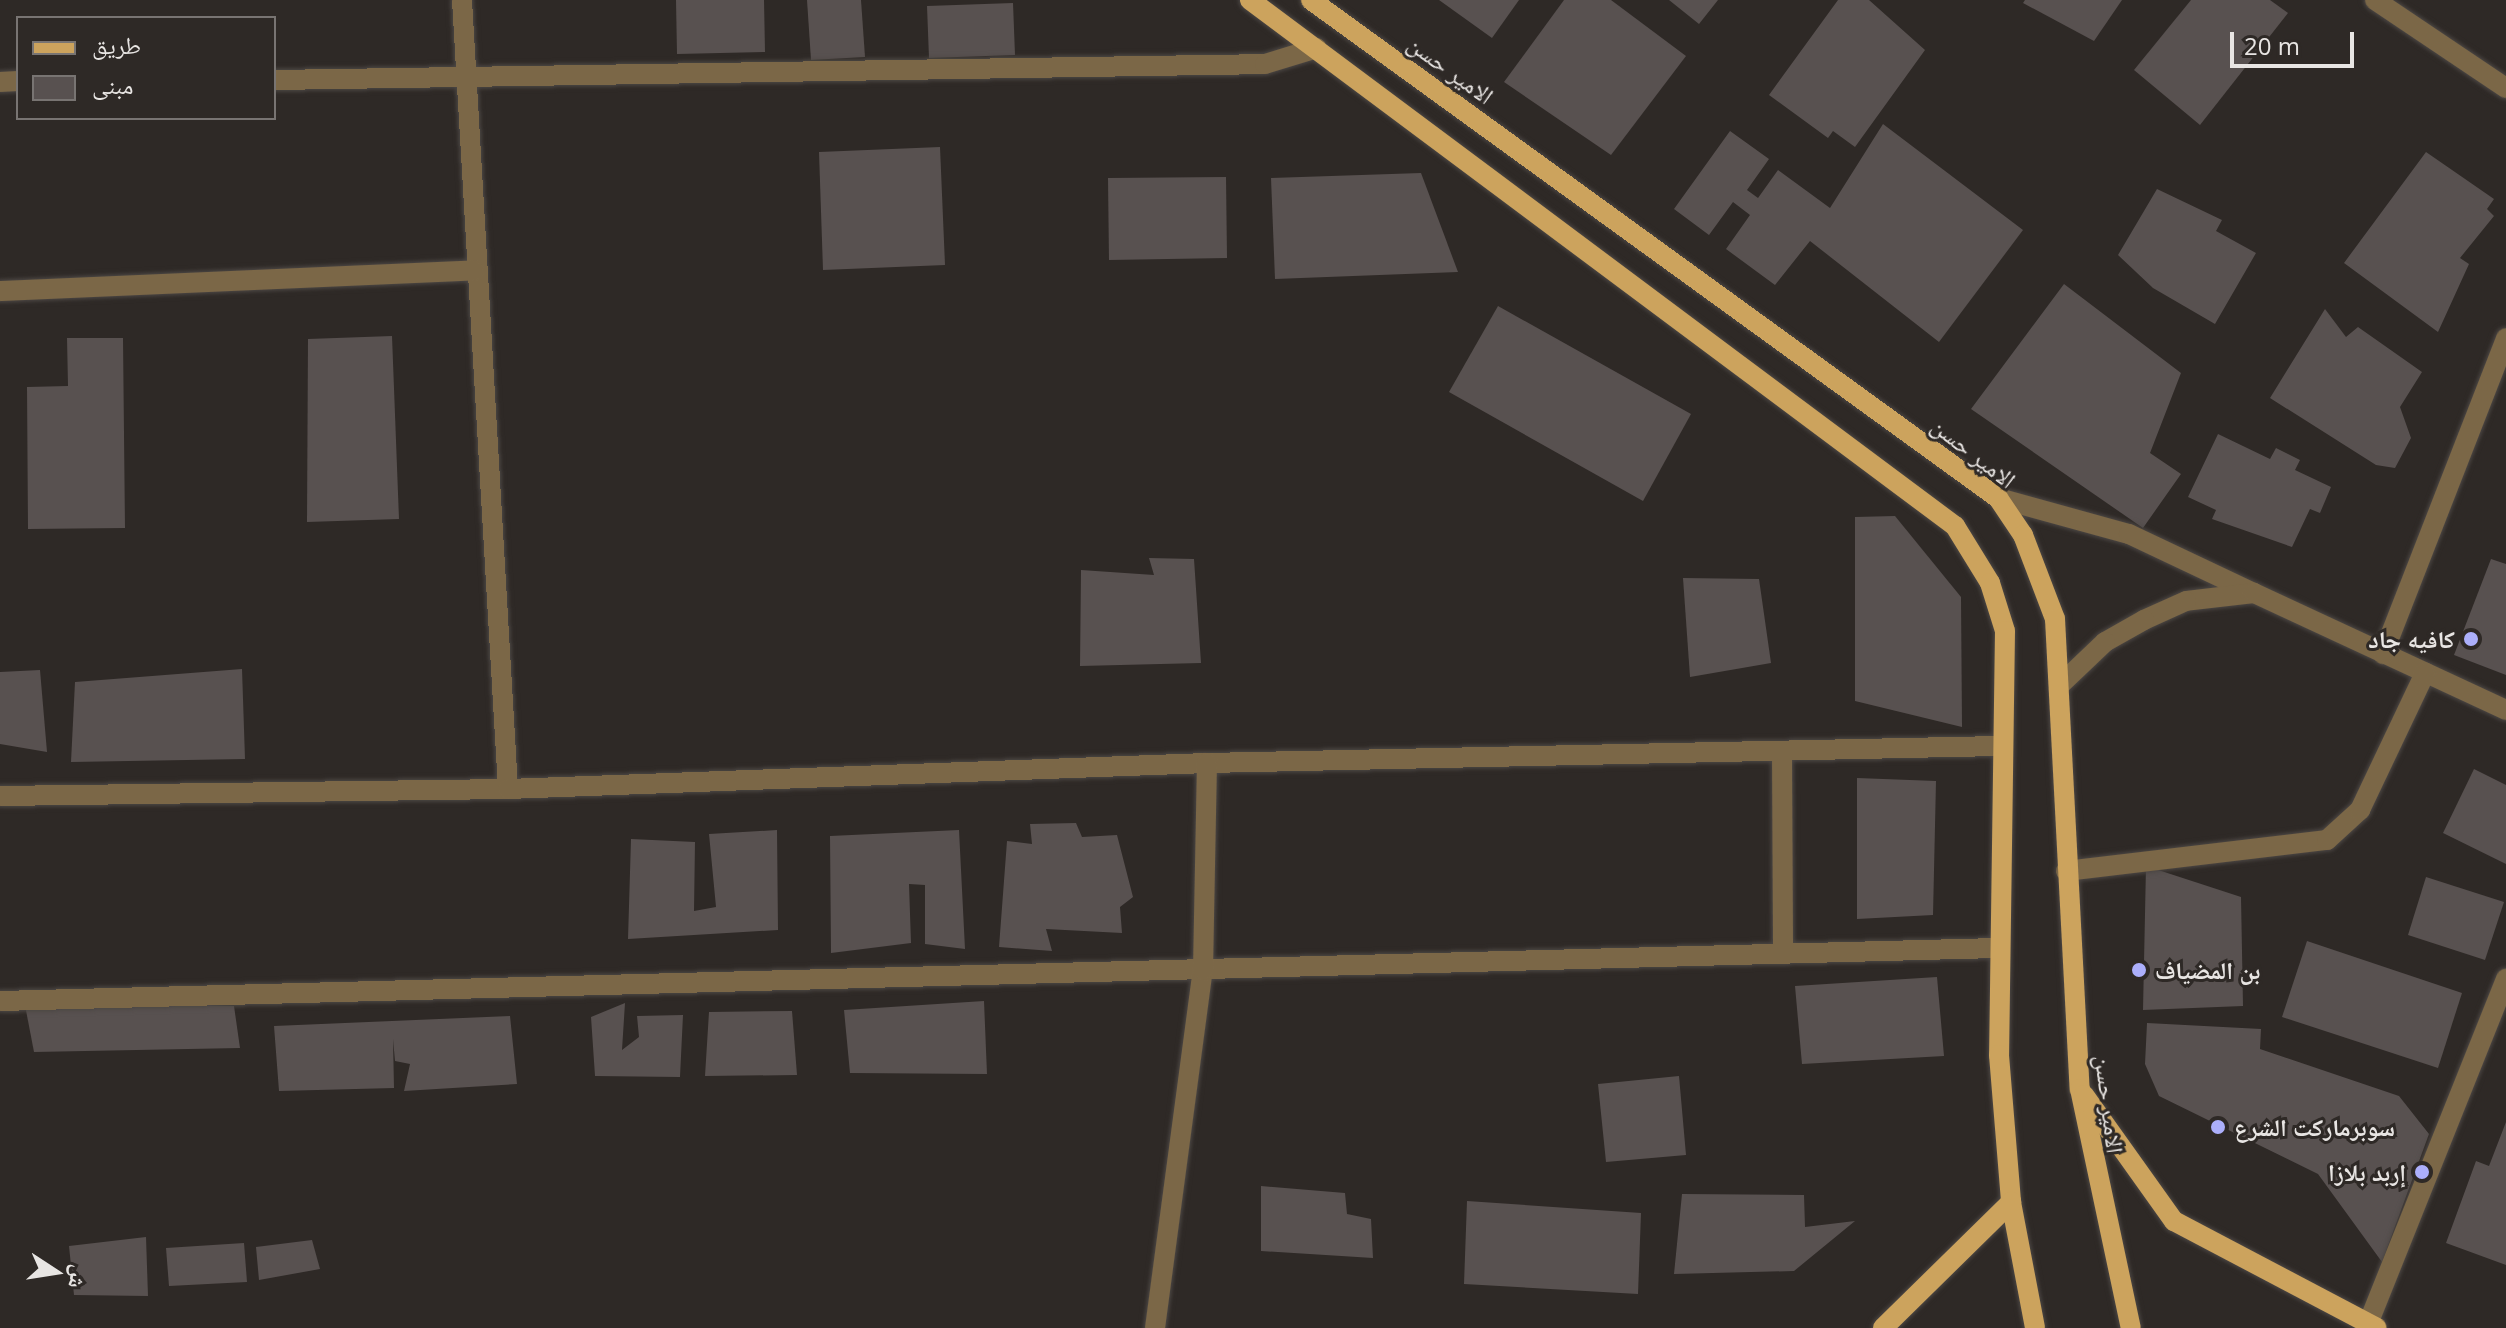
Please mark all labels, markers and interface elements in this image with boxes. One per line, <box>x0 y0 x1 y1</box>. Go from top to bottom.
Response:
legend <box>16 16 276 120</box>
scale bar <box>2234 16 2358 66</box>
text: طريق <box>92 28 141 61</box>
street label: الامير حسن <box>1403 28 1499 110</box>
text: 20 m <box>2244 29 2300 62</box>
text: مبنى <box>92 68 133 101</box>
street label: الامير حسن <box>1926 410 2022 494</box>
place label: كافيه جاد <box>2368 625 2455 653</box>
marker: كافيه جاد <box>2462 630 2480 648</box>
place label: بن المضياف <box>2155 956 2260 984</box>
marker: بن المضياف <box>2130 961 2148 979</box>
street label: الامير حسن <box>2090 1053 2130 1155</box>
place label: سوبرماركت الشرع <box>2234 1113 2395 1141</box>
marker: سوبرماركت الشرع <box>2209 1118 2227 1136</box>
place label: إربد بلازا <box>2328 1158 2406 1186</box>
marker: إربد بلازا <box>2413 1163 2431 1181</box>
north arrow <box>16 1232 96 1312</box>
text: ش <box>62 1262 97 1292</box>

